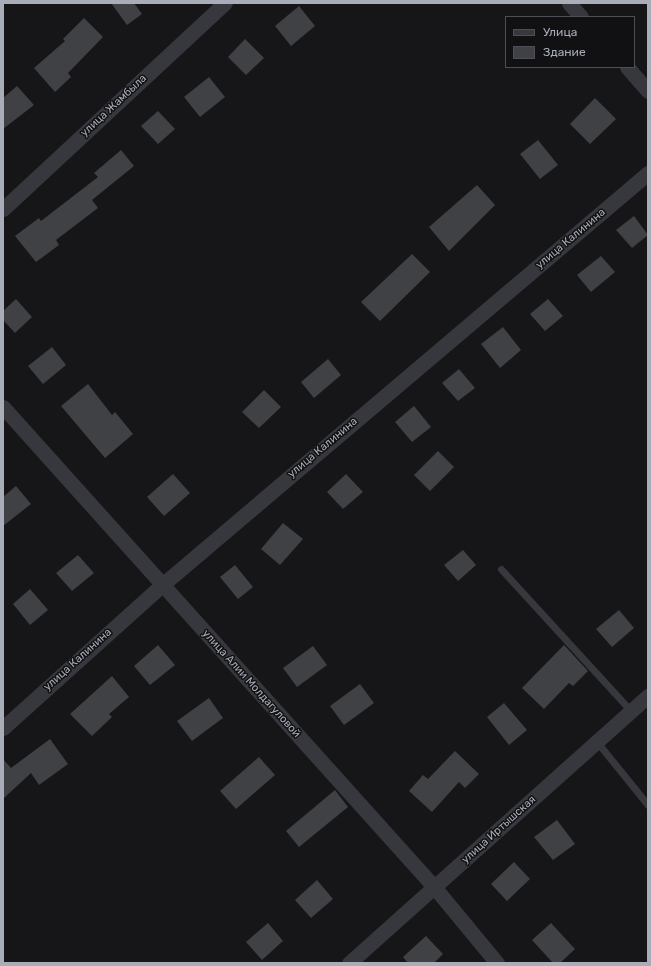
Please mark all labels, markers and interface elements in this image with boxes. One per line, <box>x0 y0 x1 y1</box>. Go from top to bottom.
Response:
legend <box>505 16 635 68</box>
text: Улица <box>543 25 577 39</box>
text: Здание <box>543 45 586 59</box>
street label: улица Жамбыла <box>78 72 150 140</box>
street label: улица Калинина <box>534 206 608 272</box>
street label: улица Калинина <box>286 415 360 481</box>
street label: улица Калинина <box>41 626 115 694</box>
street label: улица Алии Молдагуловой <box>199 627 303 741</box>
street label: улица Иртышская <box>459 793 539 867</box>

